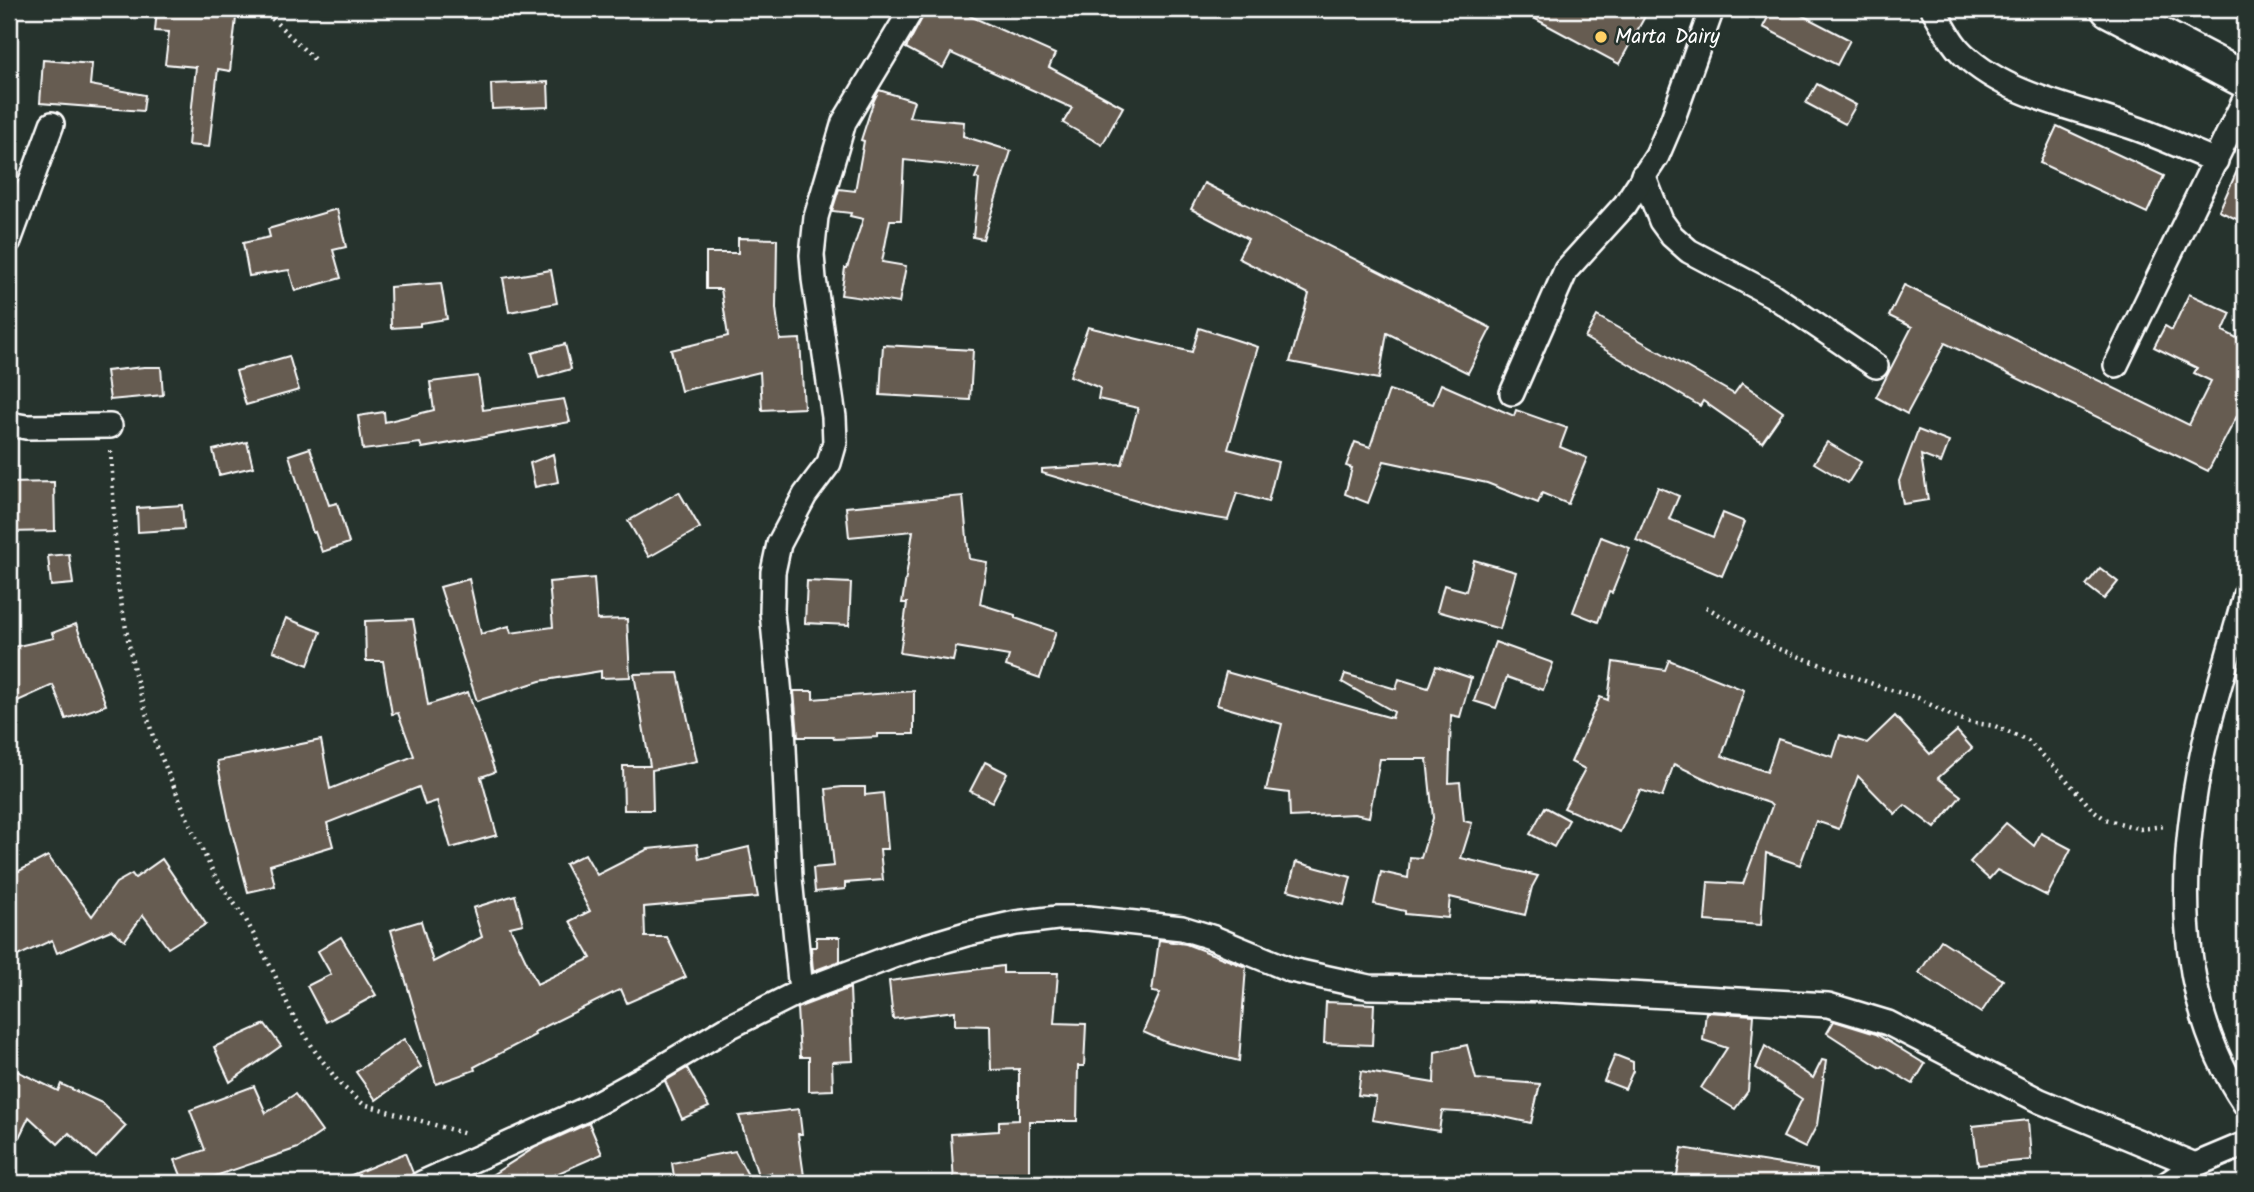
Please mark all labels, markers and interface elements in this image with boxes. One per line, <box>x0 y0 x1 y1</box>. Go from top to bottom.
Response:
place label: Marta Dairy <box>1615 21 1720 54</box>
marker: Marta Dairy <box>1593 29 1609 45</box>

